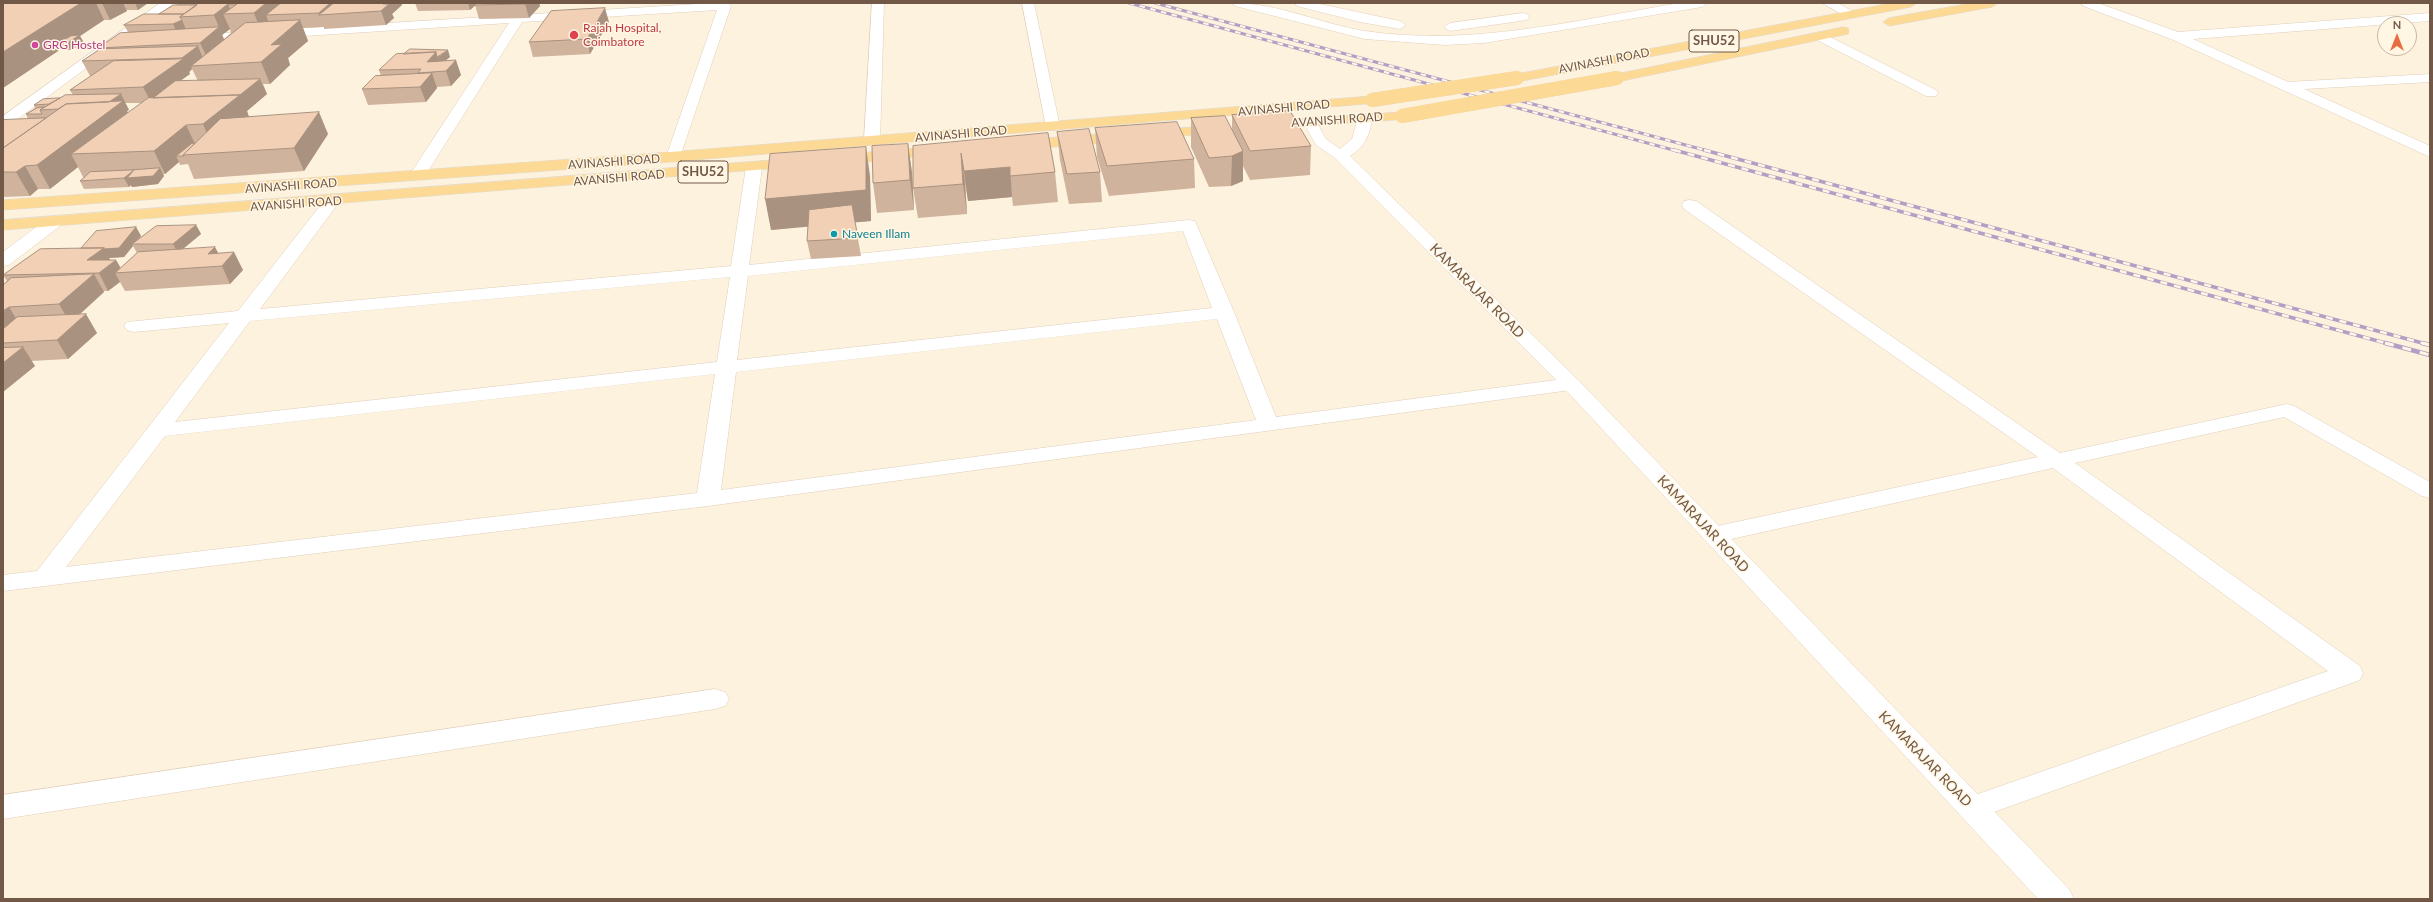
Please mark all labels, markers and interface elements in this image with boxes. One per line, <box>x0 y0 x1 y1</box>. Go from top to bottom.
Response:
north arrow <box>2377 16 2417 56</box>
text: N <box>2393 18 2401 31</box>
place label: Rajah Hospital, Coimbatore <box>583 21 661 49</box>
marker: Rajah Hospital, Coimbatore <box>568 29 580 41</box>
road number: SHU52 <box>1689 30 1739 52</box>
place label: GRG Hostel <box>43 38 105 52</box>
marker: GRG Hostel <box>30 40 40 50</box>
street label: AVINASHI ROAD <box>1557 45 1651 77</box>
street label: AVINASHI ROAD <box>1237 97 1331 119</box>
street label: AVANISHI ROAD <box>1291 110 1383 130</box>
street label: AVINASHI ROAD <box>914 123 1008 145</box>
street label: AVINASHI ROAD <box>567 152 661 172</box>
road number: SHU52 <box>678 161 728 183</box>
street label: AVANISHI ROAD <box>573 167 665 189</box>
street label: AVINASHI ROAD <box>244 176 338 196</box>
street label: AVANISHI ROAD <box>250 194 342 214</box>
place label: Naveen Illam <box>842 227 910 241</box>
marker: Naveen Illam <box>829 229 839 239</box>
street label: KAMARAJAR ROAD <box>1426 240 1528 342</box>
street label: KAMARAJAR ROAD <box>1654 472 1752 576</box>
street label: KAMARAJAR ROAD <box>1875 708 1975 810</box>

